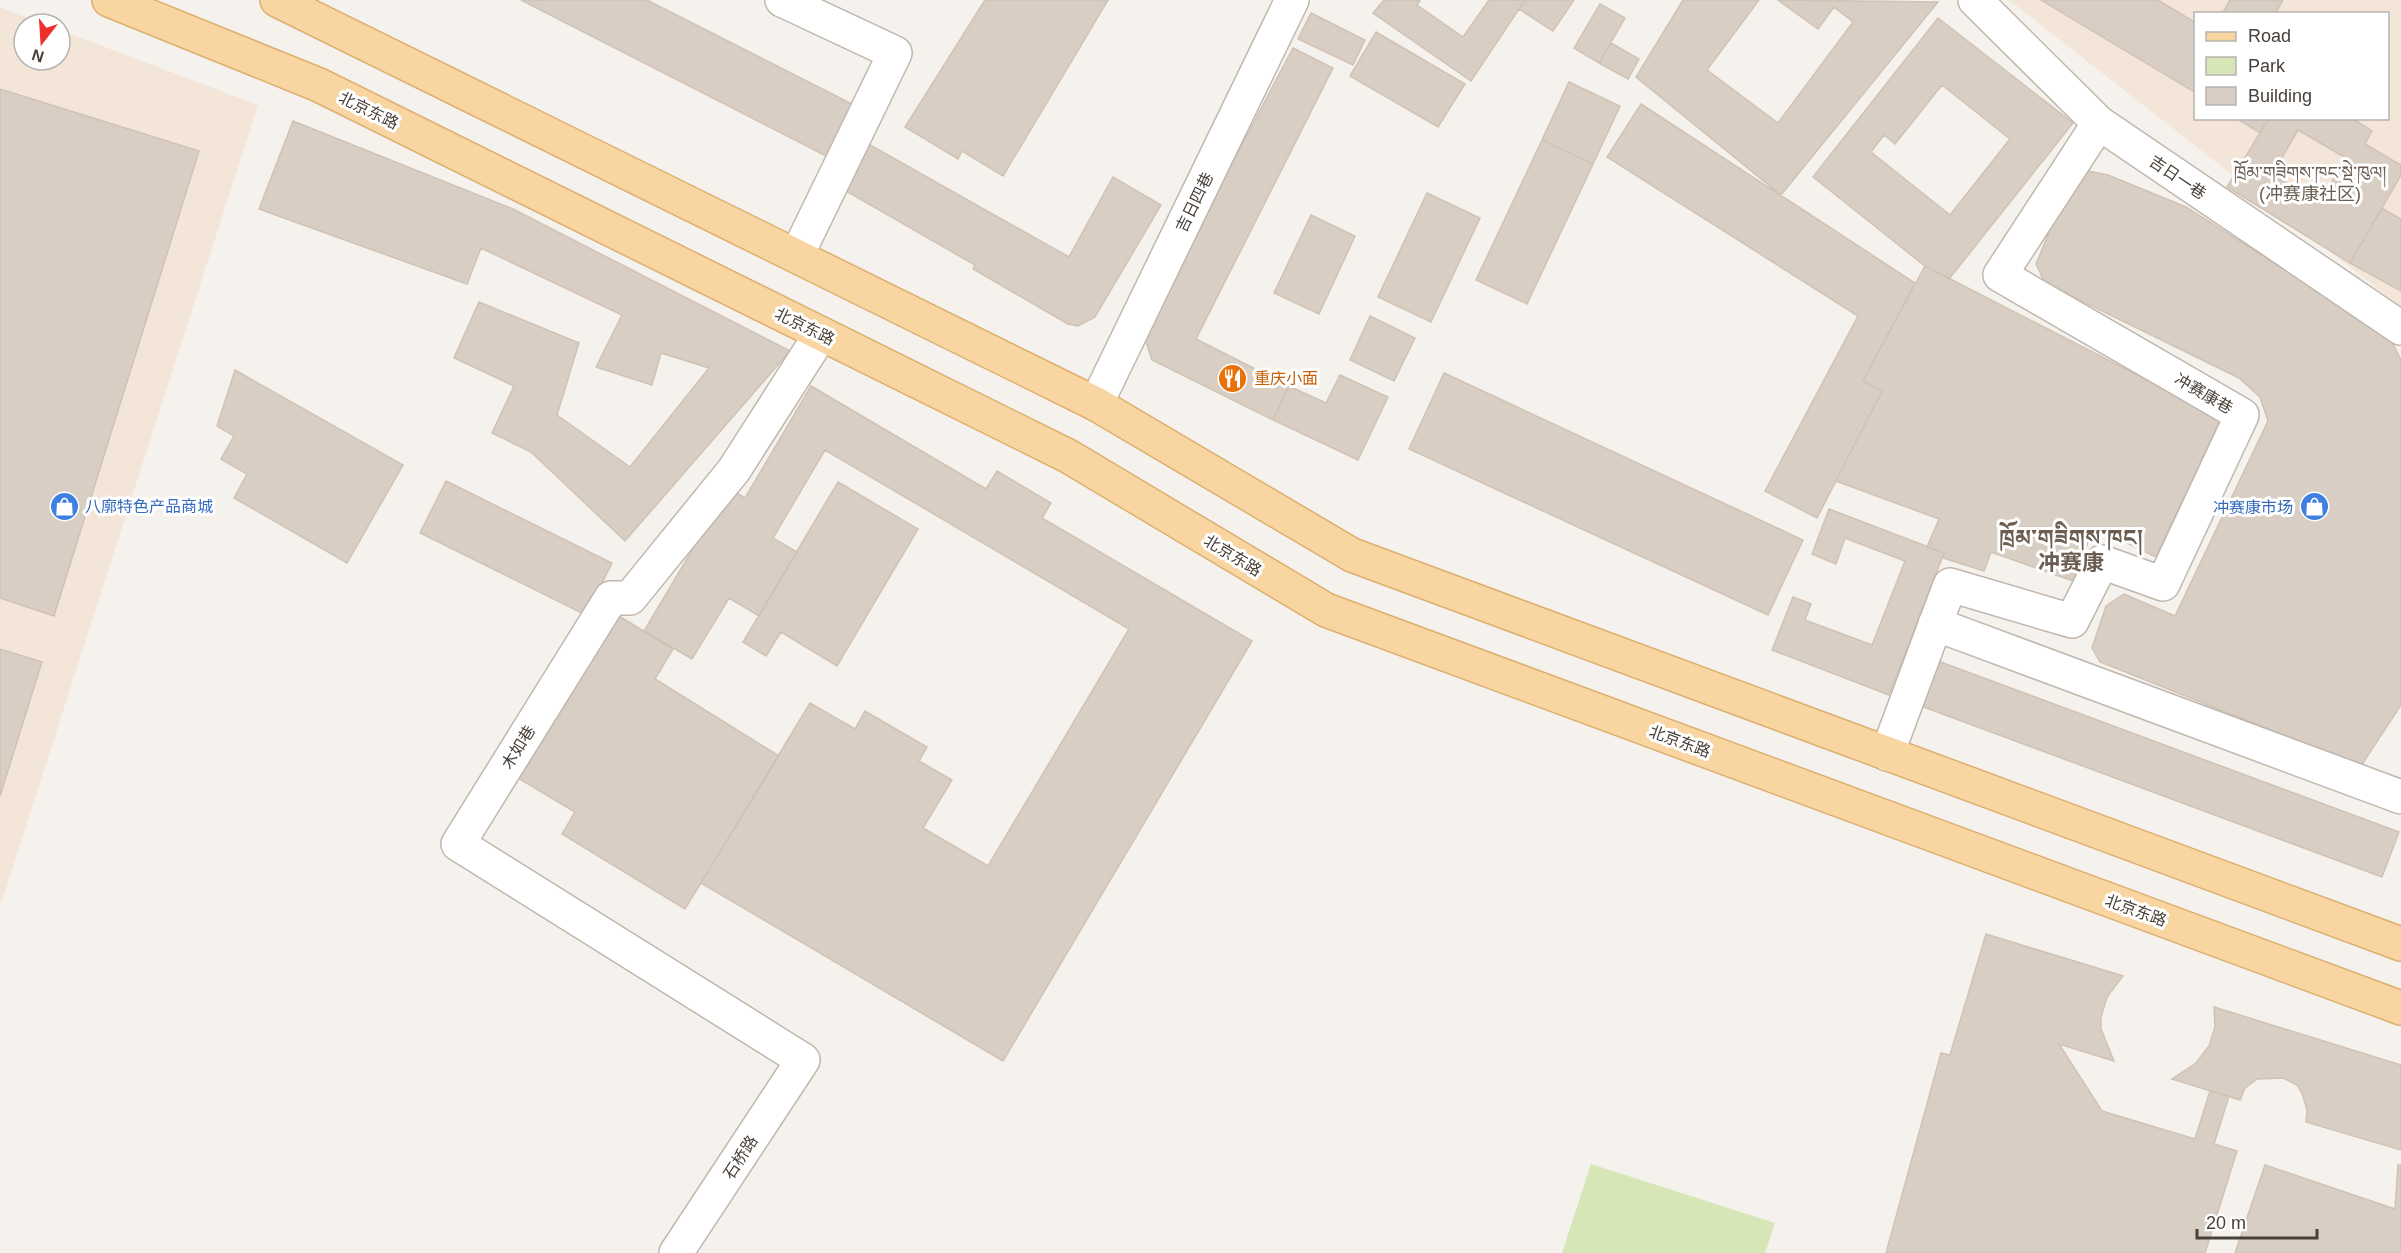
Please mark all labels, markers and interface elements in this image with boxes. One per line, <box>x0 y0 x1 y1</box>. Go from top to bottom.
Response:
north arrow <box>12 12 72 72</box>
legend <box>2194 12 2389 120</box>
text: Road <box>2248 26 2291 46</box>
text: N <box>30 46 46 66</box>
text: Park <box>2248 56 2286 76</box>
text: Building <box>2248 86 2312 106</box>
street label: 北京东路 <box>336 89 401 132</box>
street label: 吉日一巷 <box>2146 152 2209 202</box>
district label: ཁྲོམ་གཟིགས་ཁང་སྡེ་ཁུལ། (冲赛康社区) <box>2233 159 2386 204</box>
street label: 吉日四巷 <box>1173 170 1216 235</box>
street label: 北京东路 <box>772 305 837 348</box>
restaurant icon: 重庆小面 <box>1217 362 1249 394</box>
place label: 重庆小面 <box>1254 370 1318 387</box>
street label: 冲赛康巷 <box>2172 370 2236 417</box>
shop icon: 八廓特色产品商城 <box>48 490 80 522</box>
shop icon: 冲赛康市场 <box>2298 491 2330 523</box>
place label: 八廓特色产品商城 <box>85 498 213 515</box>
place label: 冲赛康市场 <box>2213 499 2293 516</box>
district label: ཁྲོམ་གཟིགས་ཁང། 冲赛康 <box>1999 520 2143 575</box>
street label: 北京东路 <box>1201 532 1265 579</box>
street label: 木如巷 <box>498 722 538 772</box>
street label: 北京东路 <box>1647 723 1713 760</box>
street label: 北京东路 <box>2103 892 2169 929</box>
street label: 石桥路 <box>720 1133 761 1182</box>
scale bar <box>2197 1202 2317 1240</box>
text: 20 m <box>2206 1213 2246 1233</box>

